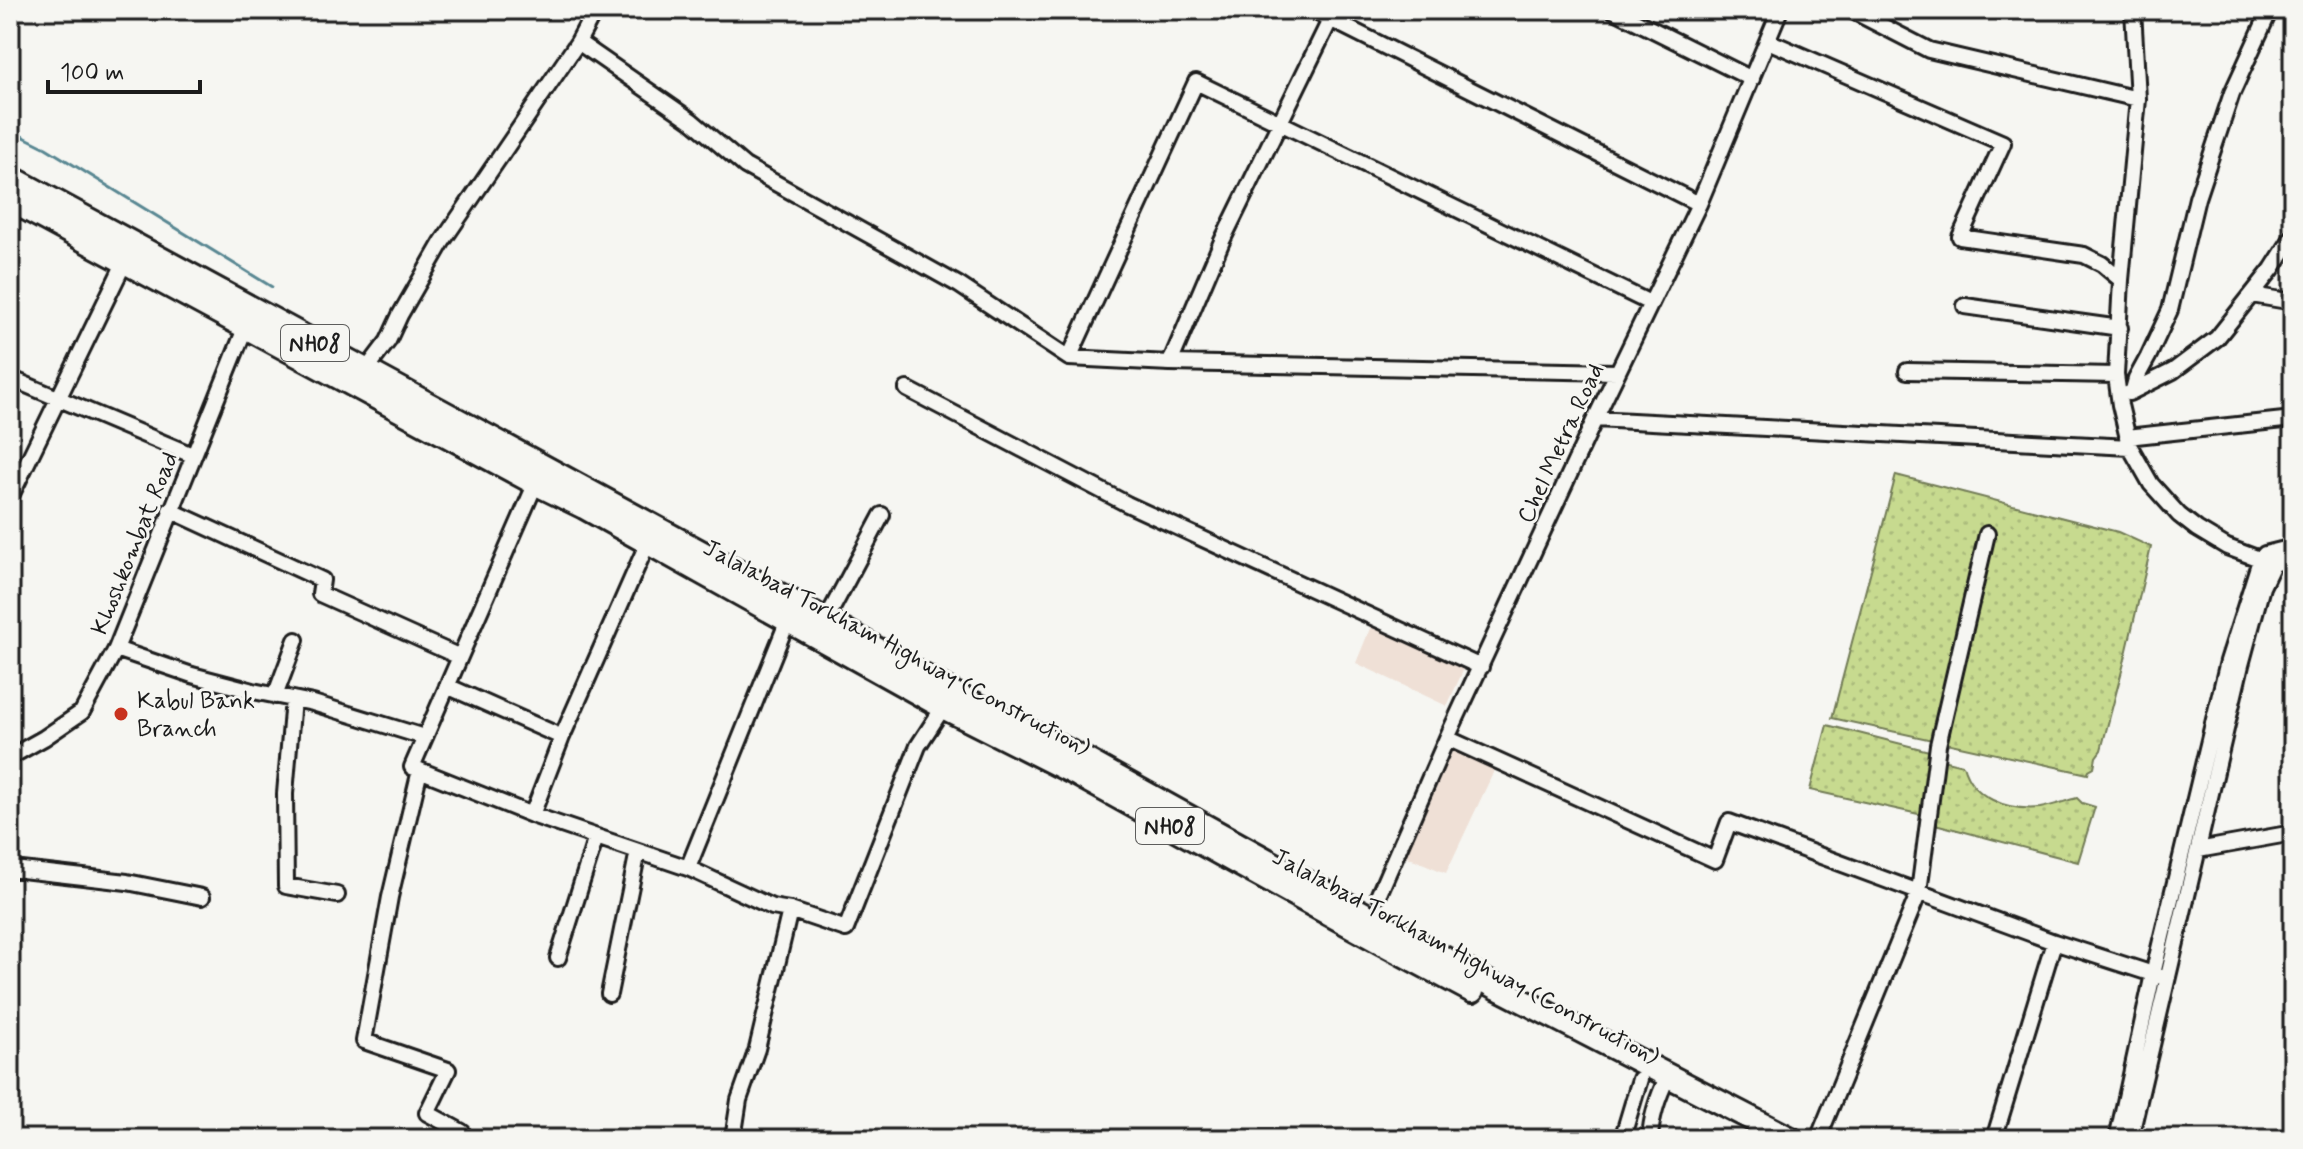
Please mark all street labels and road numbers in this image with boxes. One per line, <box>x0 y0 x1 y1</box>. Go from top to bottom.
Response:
road number: NH08 <box>281 325 349 361</box>
street label: Chel Metra Road <box>1511 359 1612 529</box>
street label: Khoshkombat Road <box>85 448 186 640</box>
street label: Jalalabad Torkham Highway (Construction) <box>697 533 1095 766</box>
road number: NH08 <box>1136 808 1204 844</box>
street label: Jalalabad Torkham Highway (Construction) <box>1266 842 1664 1075</box>

